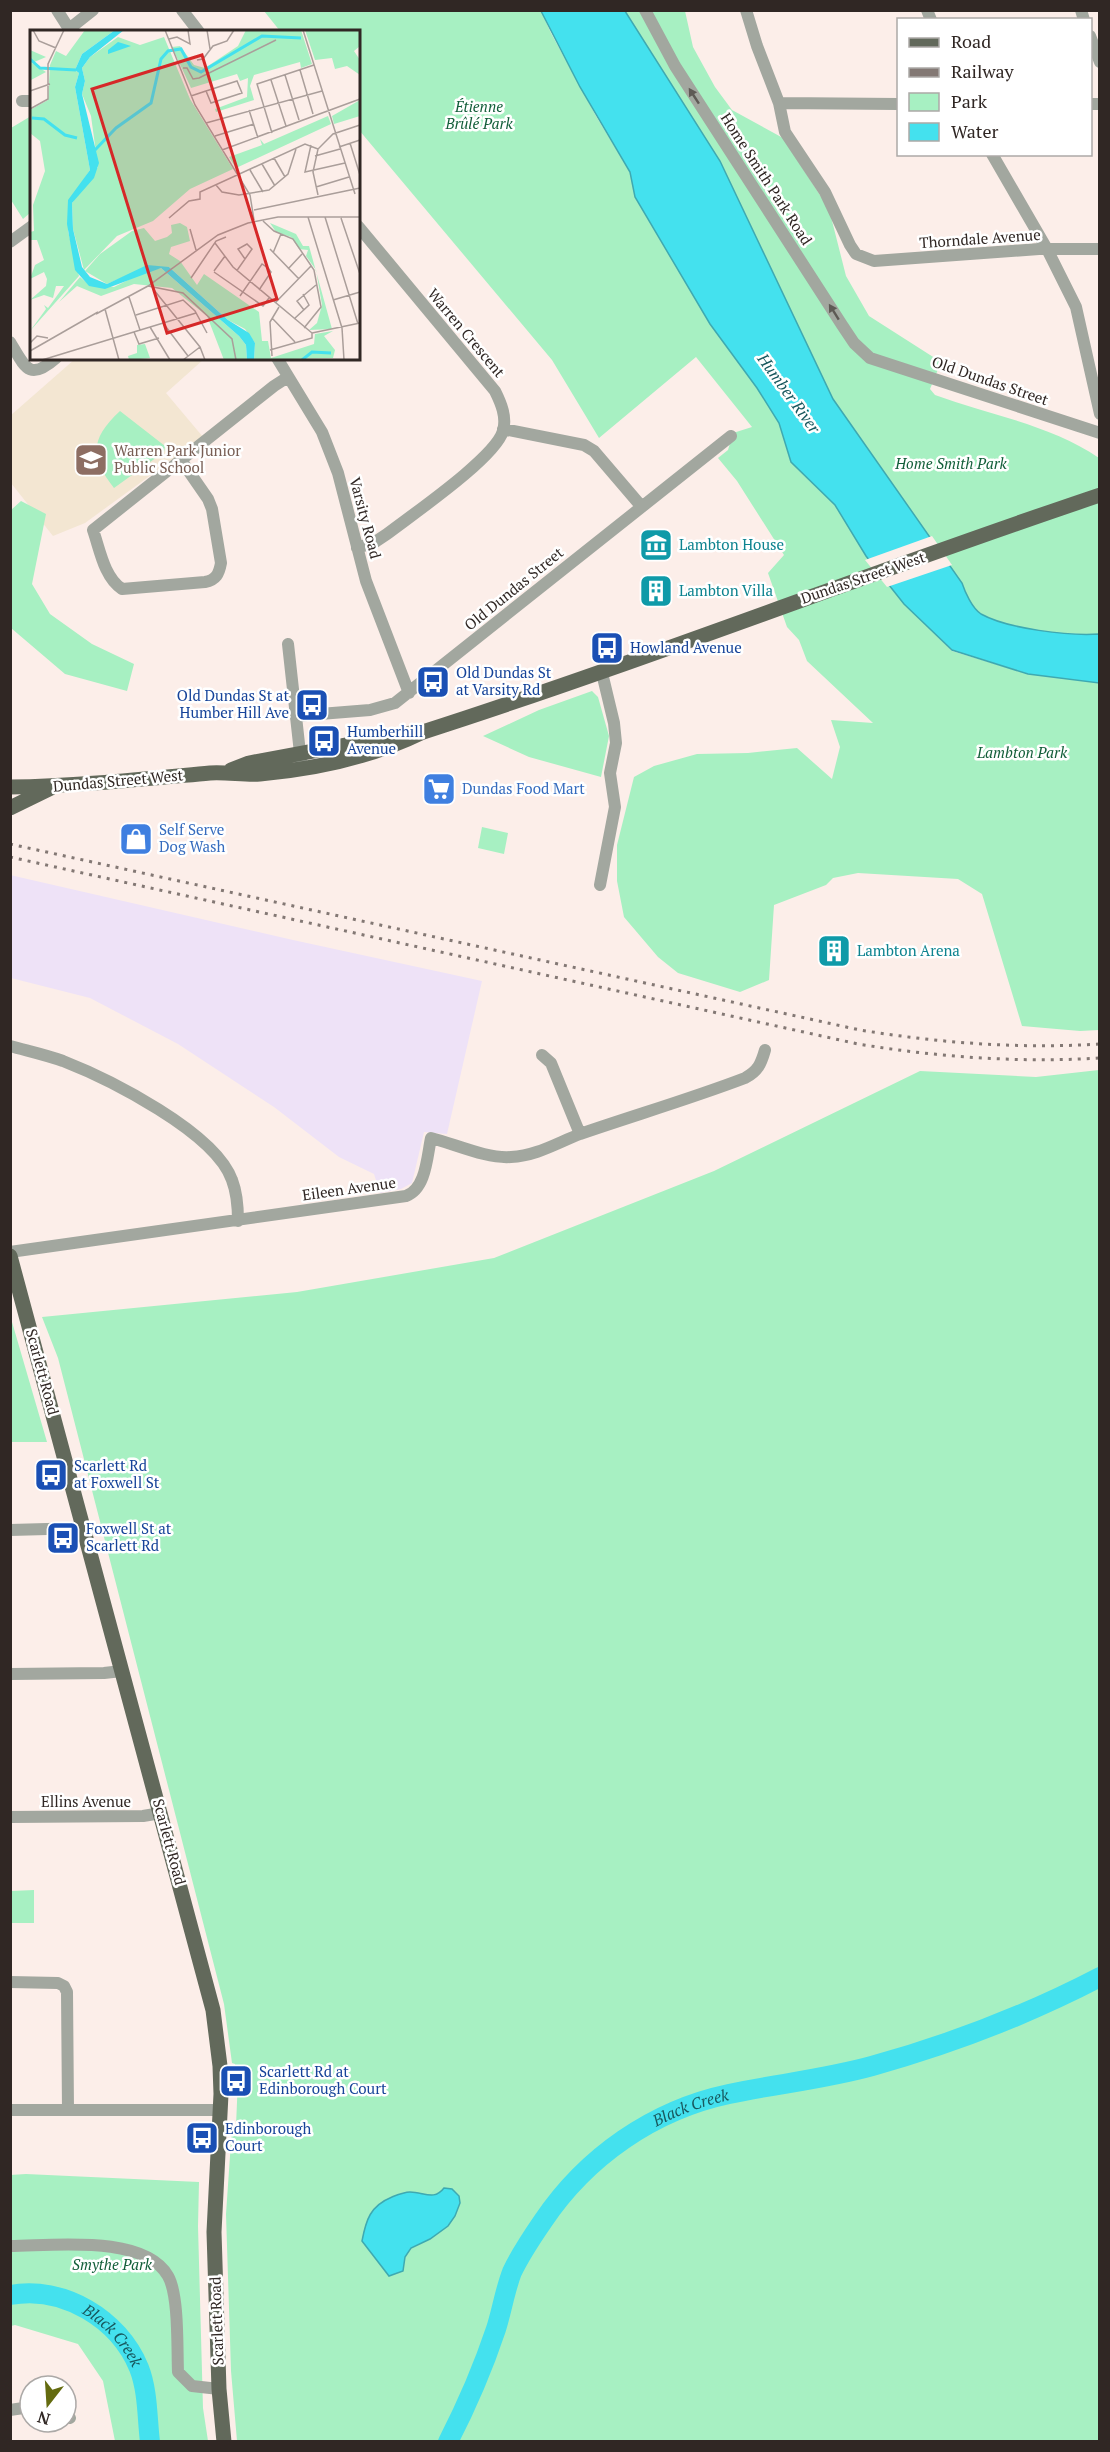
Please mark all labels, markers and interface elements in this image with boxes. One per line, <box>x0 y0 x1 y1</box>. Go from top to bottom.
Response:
legend <box>897 18 1092 156</box>
text: Road <box>951 29 991 53</box>
inset map <box>30 30 360 360</box>
text: Railway <box>951 59 1015 83</box>
one-way arrow <box>689 88 700 104</box>
text: Park <box>951 89 988 113</box>
park label: Étienne Brûlé Park <box>444 96 513 133</box>
street label: Home Smith Park Road <box>717 108 817 248</box>
text: Water <box>951 119 998 143</box>
street label: Thorndale Avenue <box>919 224 1041 252</box>
street label: Warren Crescent <box>424 284 510 381</box>
one-way arrow <box>828 304 839 321</box>
water label: Humber River <box>752 348 826 438</box>
street label: Old Dundas Street <box>929 351 1052 409</box>
place label: Warren Park Junior Public School <box>114 440 241 477</box>
school or university icon: Warren Park Junior Public School <box>73 442 109 478</box>
park label: Home Smith Park <box>894 453 1007 473</box>
street label: Varsity Road <box>345 475 386 561</box>
museum icon: Lambton House <box>638 527 674 563</box>
place label: Lambton House <box>679 534 784 554</box>
street label: Old Dundas Street <box>460 542 567 634</box>
street label: Dundas Street West <box>798 546 928 608</box>
building icon: Lambton Villa <box>638 573 674 609</box>
place label: Lambton Villa <box>679 580 774 600</box>
bus stop icon: Howland Avenue <box>589 630 625 666</box>
place label: Howland Avenue <box>630 637 742 657</box>
place label: Old Dundas St at Varsity Rd <box>456 662 552 699</box>
bus stop icon: Old Dundas St at Varsity Rd <box>415 664 451 700</box>
place label: Old Dundas St at Humber Hill Ave <box>177 685 289 722</box>
bus stop icon: Old Dundas St at Humber Hill Ave <box>294 687 330 723</box>
place label: Humberhill Avenue <box>347 721 423 758</box>
bus stop icon: Humberhill Avenue <box>306 723 342 759</box>
park label: Lambton Park <box>976 742 1068 762</box>
street label: Dundas Street West <box>52 764 184 796</box>
supermarket icon: Dundas Food Mart <box>421 771 457 807</box>
place label: Dundas Food Mart <box>462 778 585 798</box>
place label: Self Serve Dog Wash <box>159 819 226 856</box>
shop icon: Self Serve Dog Wash <box>118 821 154 857</box>
building icon: Lambton Arena <box>816 933 852 969</box>
place label: Lambton Arena <box>857 940 960 960</box>
street label: Eileen Avenue <box>301 1172 397 1204</box>
street label: Scarlett Road <box>22 1326 64 1417</box>
place label: Scarlett Rd at Foxwell St <box>74 1455 160 1492</box>
bus stop icon: Scarlett Rd at Foxwell St <box>33 1457 69 1493</box>
place label: Foxwell St at Scarlett Rd <box>86 1518 172 1555</box>
bus stop icon: Foxwell St at Scarlett Rd <box>45 1520 81 1556</box>
street label: Ellins Avenue <box>41 1791 131 1811</box>
street label: Scarlett Road <box>149 1796 191 1887</box>
place label: Scarlett Rd at Edinborough Court <box>259 2061 387 2098</box>
bus stop icon: Scarlett Rd at Edinborough Court <box>218 2063 254 2099</box>
water label: Black Creek <box>648 2083 731 2132</box>
place label: Edinborough Court <box>225 2118 312 2155</box>
bus stop icon: Edinborough Court <box>184 2120 220 2156</box>
park label: Smythe Park <box>72 2254 153 2274</box>
street label: Scarlett Road <box>204 2276 228 2366</box>
water label: Black Creek <box>78 2298 148 2370</box>
north arrow <box>18 2374 78 2434</box>
text: N <box>35 2406 53 2431</box>

